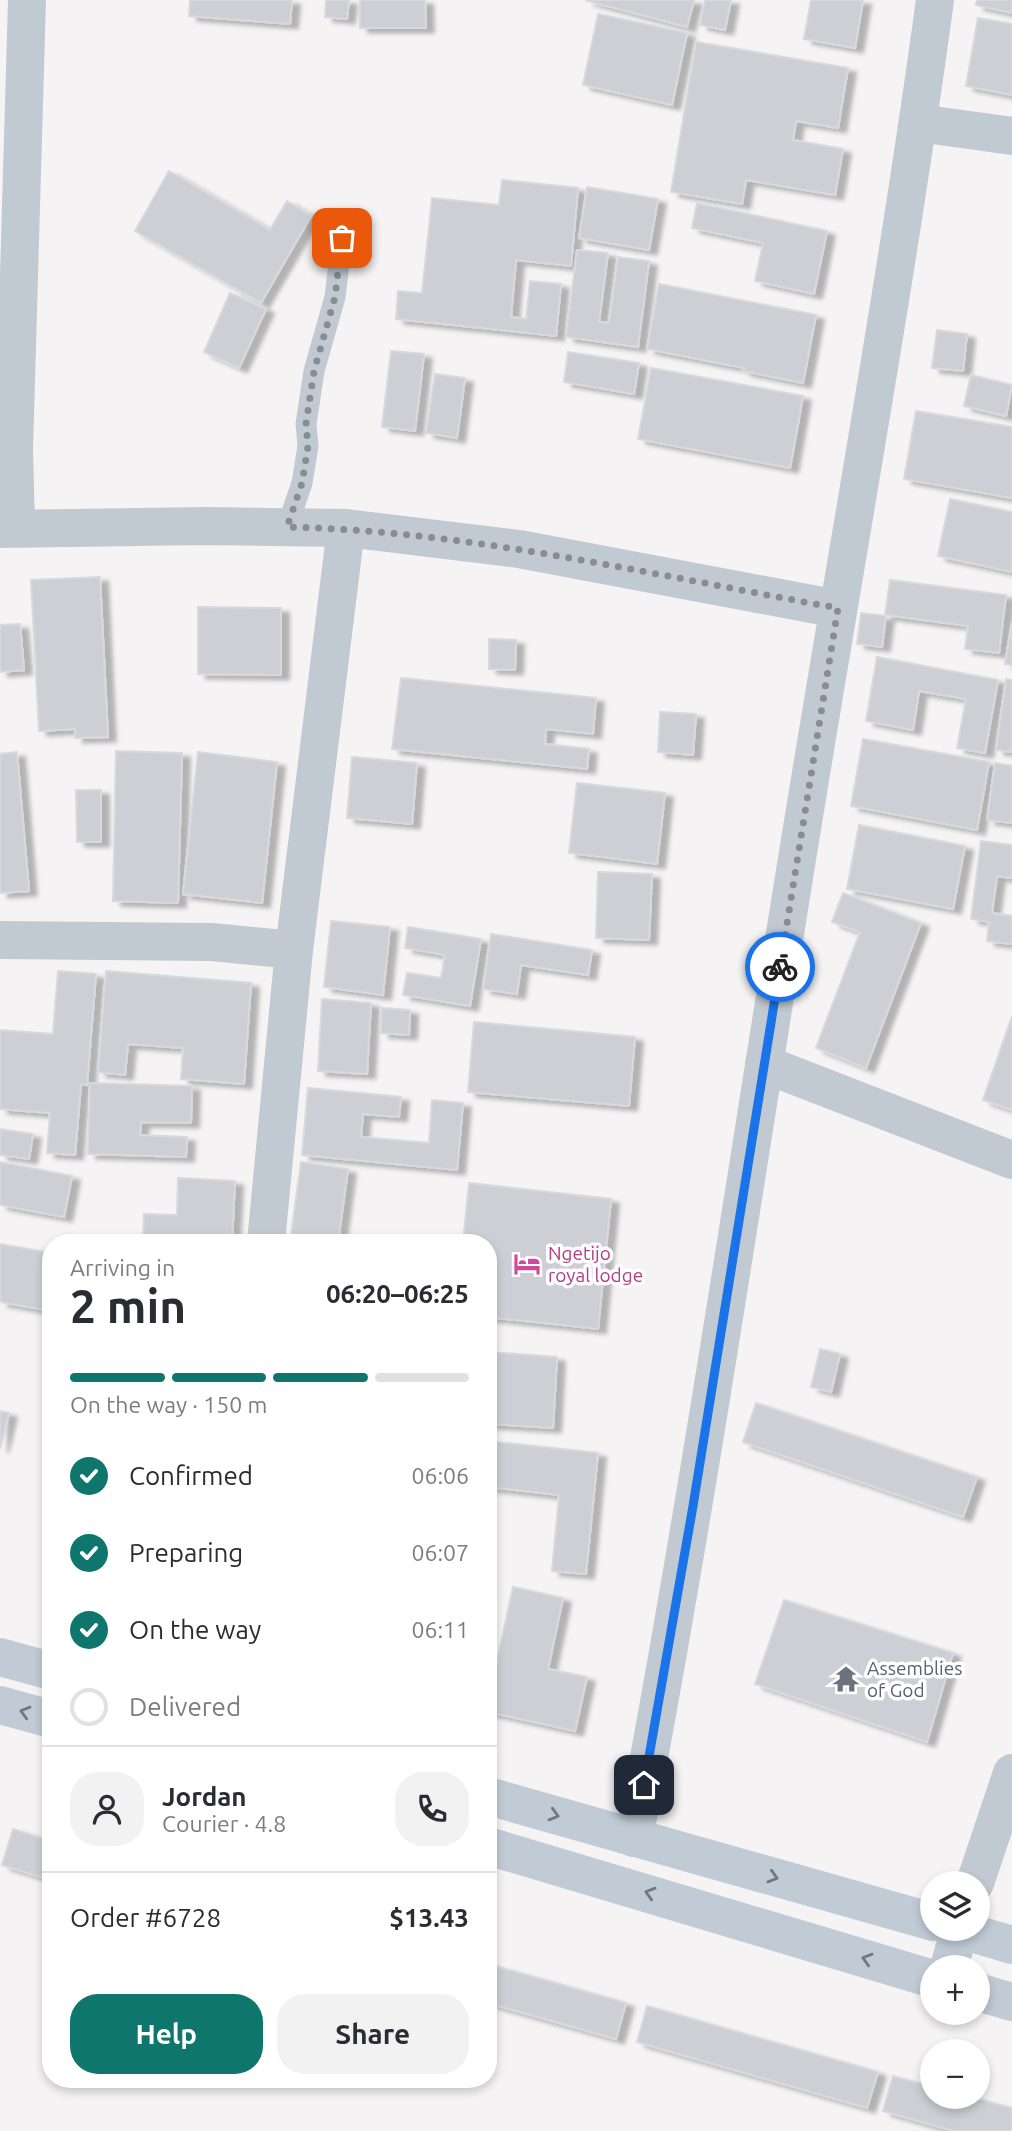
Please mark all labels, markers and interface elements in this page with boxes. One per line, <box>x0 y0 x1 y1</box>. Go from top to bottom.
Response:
pin <box>312 208 372 268</box>
icon: bag <box>323 219 361 257</box>
courier <box>745 932 815 1002</box>
icon: bike <box>761 948 799 986</box>
place label: Ngetijo royal lodge <box>548 1242 643 1286</box>
hotel icon: Ngetijo royal lodge <box>512 1249 542 1279</box>
text: Arriving in <box>70 1255 175 1280</box>
text: 06:20–06:25 <box>326 1279 469 1308</box>
text: 2 min <box>70 1280 186 1332</box>
text: On the way · 150 m <box>70 1392 267 1417</box>
icon: check <box>70 1457 108 1495</box>
text: Confirmed <box>129 1461 253 1490</box>
text: 06:06 <box>411 1463 469 1488</box>
icon: check <box>70 1534 108 1572</box>
text: Preparing <box>129 1538 243 1567</box>
text: 06:07 <box>411 1540 469 1565</box>
icon: check <box>70 1611 108 1649</box>
text: On the way <box>129 1615 261 1644</box>
text: 06:11 <box>411 1617 469 1642</box>
place label: Assemblies of God <box>867 1657 962 1701</box>
temple icon: Assemblies of God <box>831 1664 861 1694</box>
text: Delivered <box>129 1692 241 1721</box>
one-way arrow <box>20 1706 32 1720</box>
pin <box>614 1755 674 1815</box>
icon: home <box>625 1766 663 1804</box>
button: person <box>70 1772 144 1846</box>
button: phone <box>395 1772 469 1846</box>
text: Jordan <box>162 1782 247 1811</box>
one-way arrow <box>548 1806 560 1821</box>
text: Courier · 4.8 <box>162 1811 286 1836</box>
one-way arrow <box>766 1869 778 1883</box>
map controls <box>920 1871 990 2109</box>
button: layers <box>920 1871 990 1941</box>
one-way arrow <box>644 1887 656 1901</box>
text: Order #6728 <box>70 1903 221 1932</box>
text: $13.43 <box>389 1903 469 1932</box>
one-way arrow <box>862 1952 874 1967</box>
button: + <box>920 1955 990 2025</box>
button: Help <box>70 1994 263 2074</box>
button: Share <box>277 1994 469 2074</box>
button: − <box>920 2039 990 2109</box>

